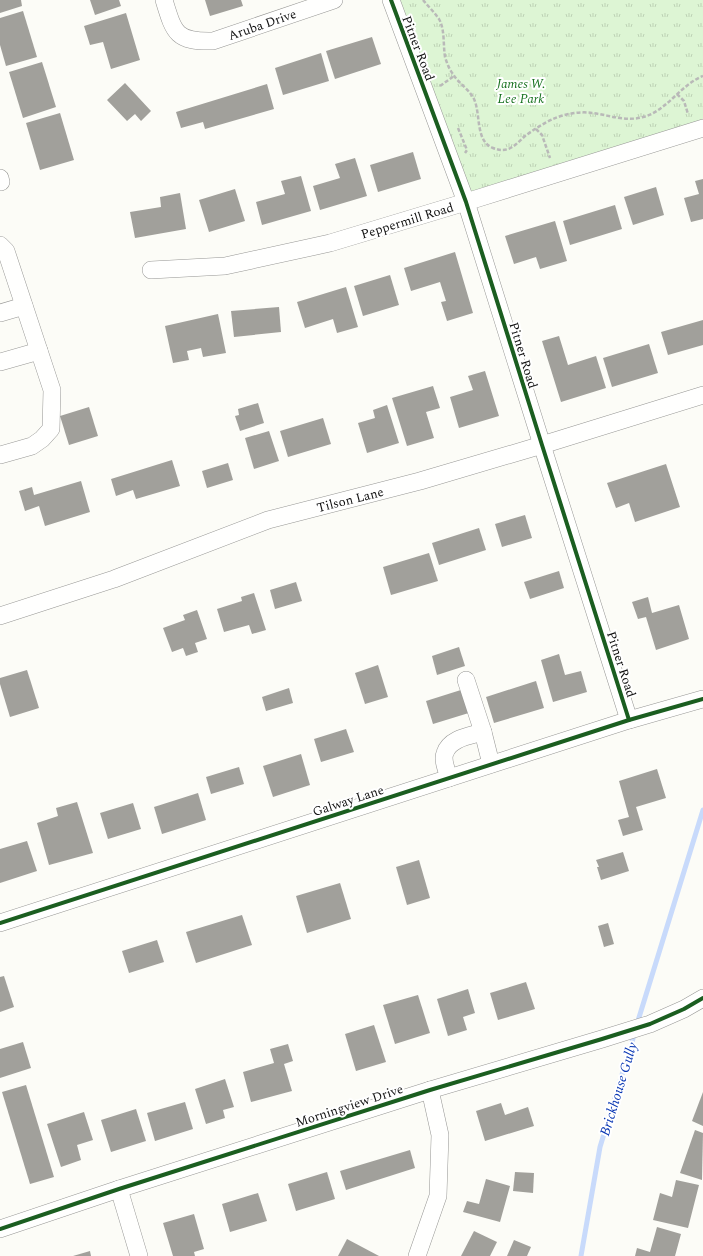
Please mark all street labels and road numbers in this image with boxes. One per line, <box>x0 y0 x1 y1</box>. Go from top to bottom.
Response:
street label: Aruba Drive <box>226 4 299 46</box>
street label: Pitner Road <box>396 13 440 84</box>
street label: Peppermill Road <box>358 197 456 245</box>
street label: Pitner Road <box>503 320 543 391</box>
street label: Tilson Lane <box>315 482 386 518</box>
street label: Pitner Road <box>601 629 641 700</box>
street label: Galway Lane <box>310 780 387 822</box>
street label: Morningview Drive <box>293 1079 406 1133</box>

